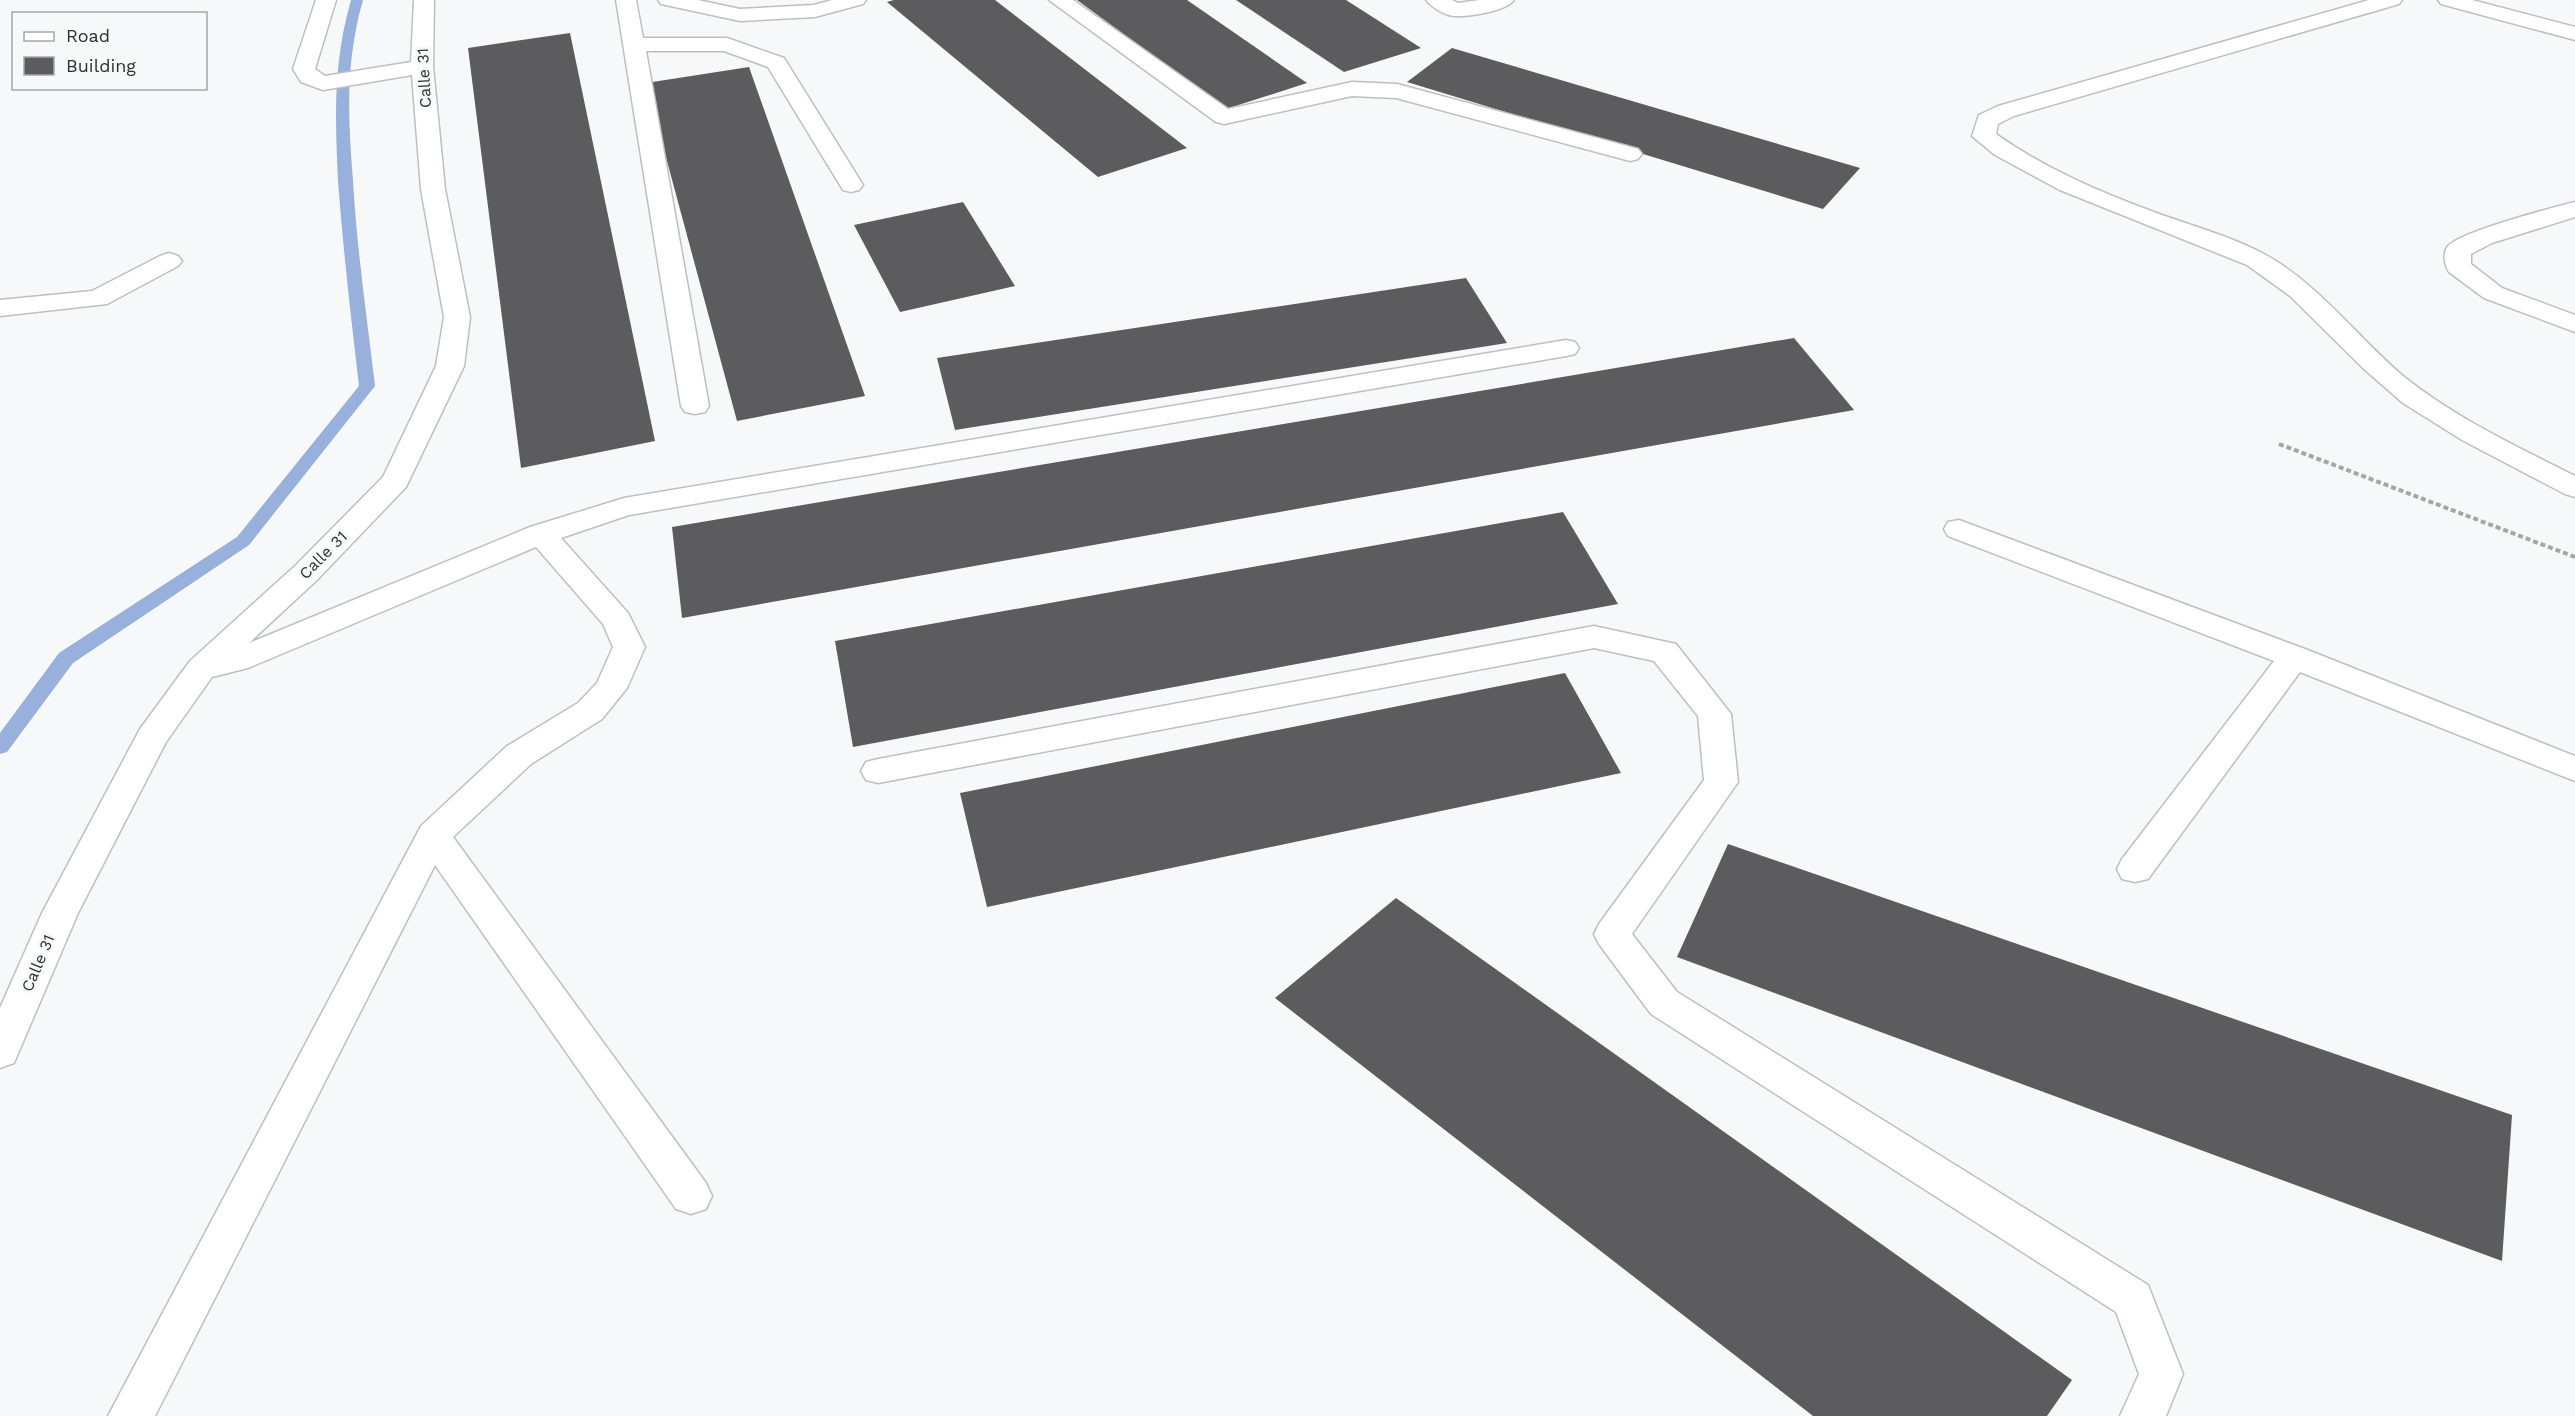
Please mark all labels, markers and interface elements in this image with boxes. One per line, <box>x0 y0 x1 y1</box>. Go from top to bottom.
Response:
legend <box>12 12 207 90</box>
text: Road <box>66 25 110 46</box>
street label: Calle 31 <box>413 47 435 109</box>
text: Building <box>66 55 136 76</box>
street label: Calle 31 <box>295 527 351 583</box>
street label: Calle 31 <box>18 932 58 994</box>

